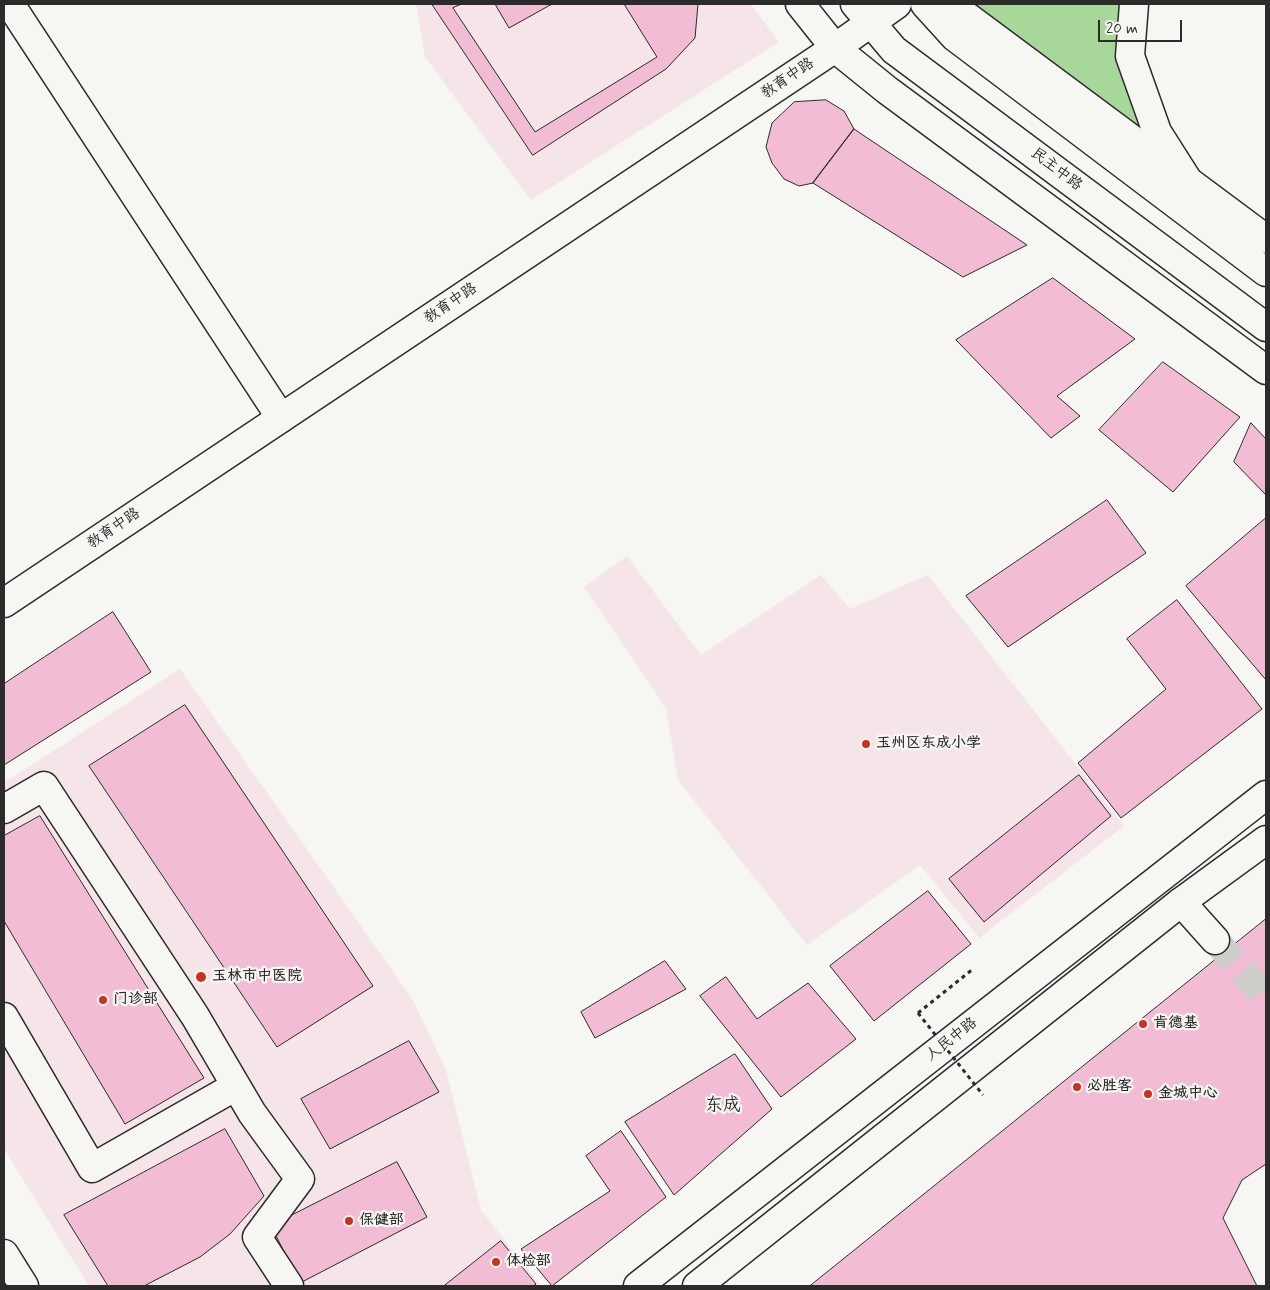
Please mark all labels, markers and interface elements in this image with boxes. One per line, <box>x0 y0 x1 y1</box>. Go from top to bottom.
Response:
scale bar <box>1100 10 1184 42</box>
text: 20 m <box>1106 19 1138 39</box>
street label: 教育中路 <box>758 55 818 103</box>
street label: 民主中路 <box>1027 145 1085 195</box>
street label: 教育中路 <box>421 280 481 328</box>
street label: 教育中路 <box>84 505 144 553</box>
place label: 玉州区东成小学 <box>876 735 981 753</box>
marker: 玉州区东成小学 <box>860 738 872 750</box>
place label: 玉林市中医院 <box>212 968 302 986</box>
marker: 玉林市中医院 <box>194 970 208 984</box>
place label: 门诊部 <box>113 991 158 1009</box>
marker: 门诊部 <box>97 994 109 1006</box>
street label: 人民中路 <box>923 1014 981 1066</box>
place label: 肯德基 <box>1153 1015 1198 1033</box>
marker: 肯德基 <box>1137 1018 1149 1030</box>
place label: 必胜客 <box>1087 1078 1132 1096</box>
marker: 必胜客 <box>1071 1081 1083 1093</box>
place label: 金城中心 <box>1158 1085 1218 1103</box>
marker: 金城中心 <box>1142 1088 1154 1100</box>
district label: 东成 <box>705 1095 741 1117</box>
place label: 保健部 <box>359 1212 404 1230</box>
marker: 保健部 <box>343 1215 355 1227</box>
place label: 体检部 <box>506 1253 551 1271</box>
marker: 体检部 <box>490 1256 502 1268</box>

